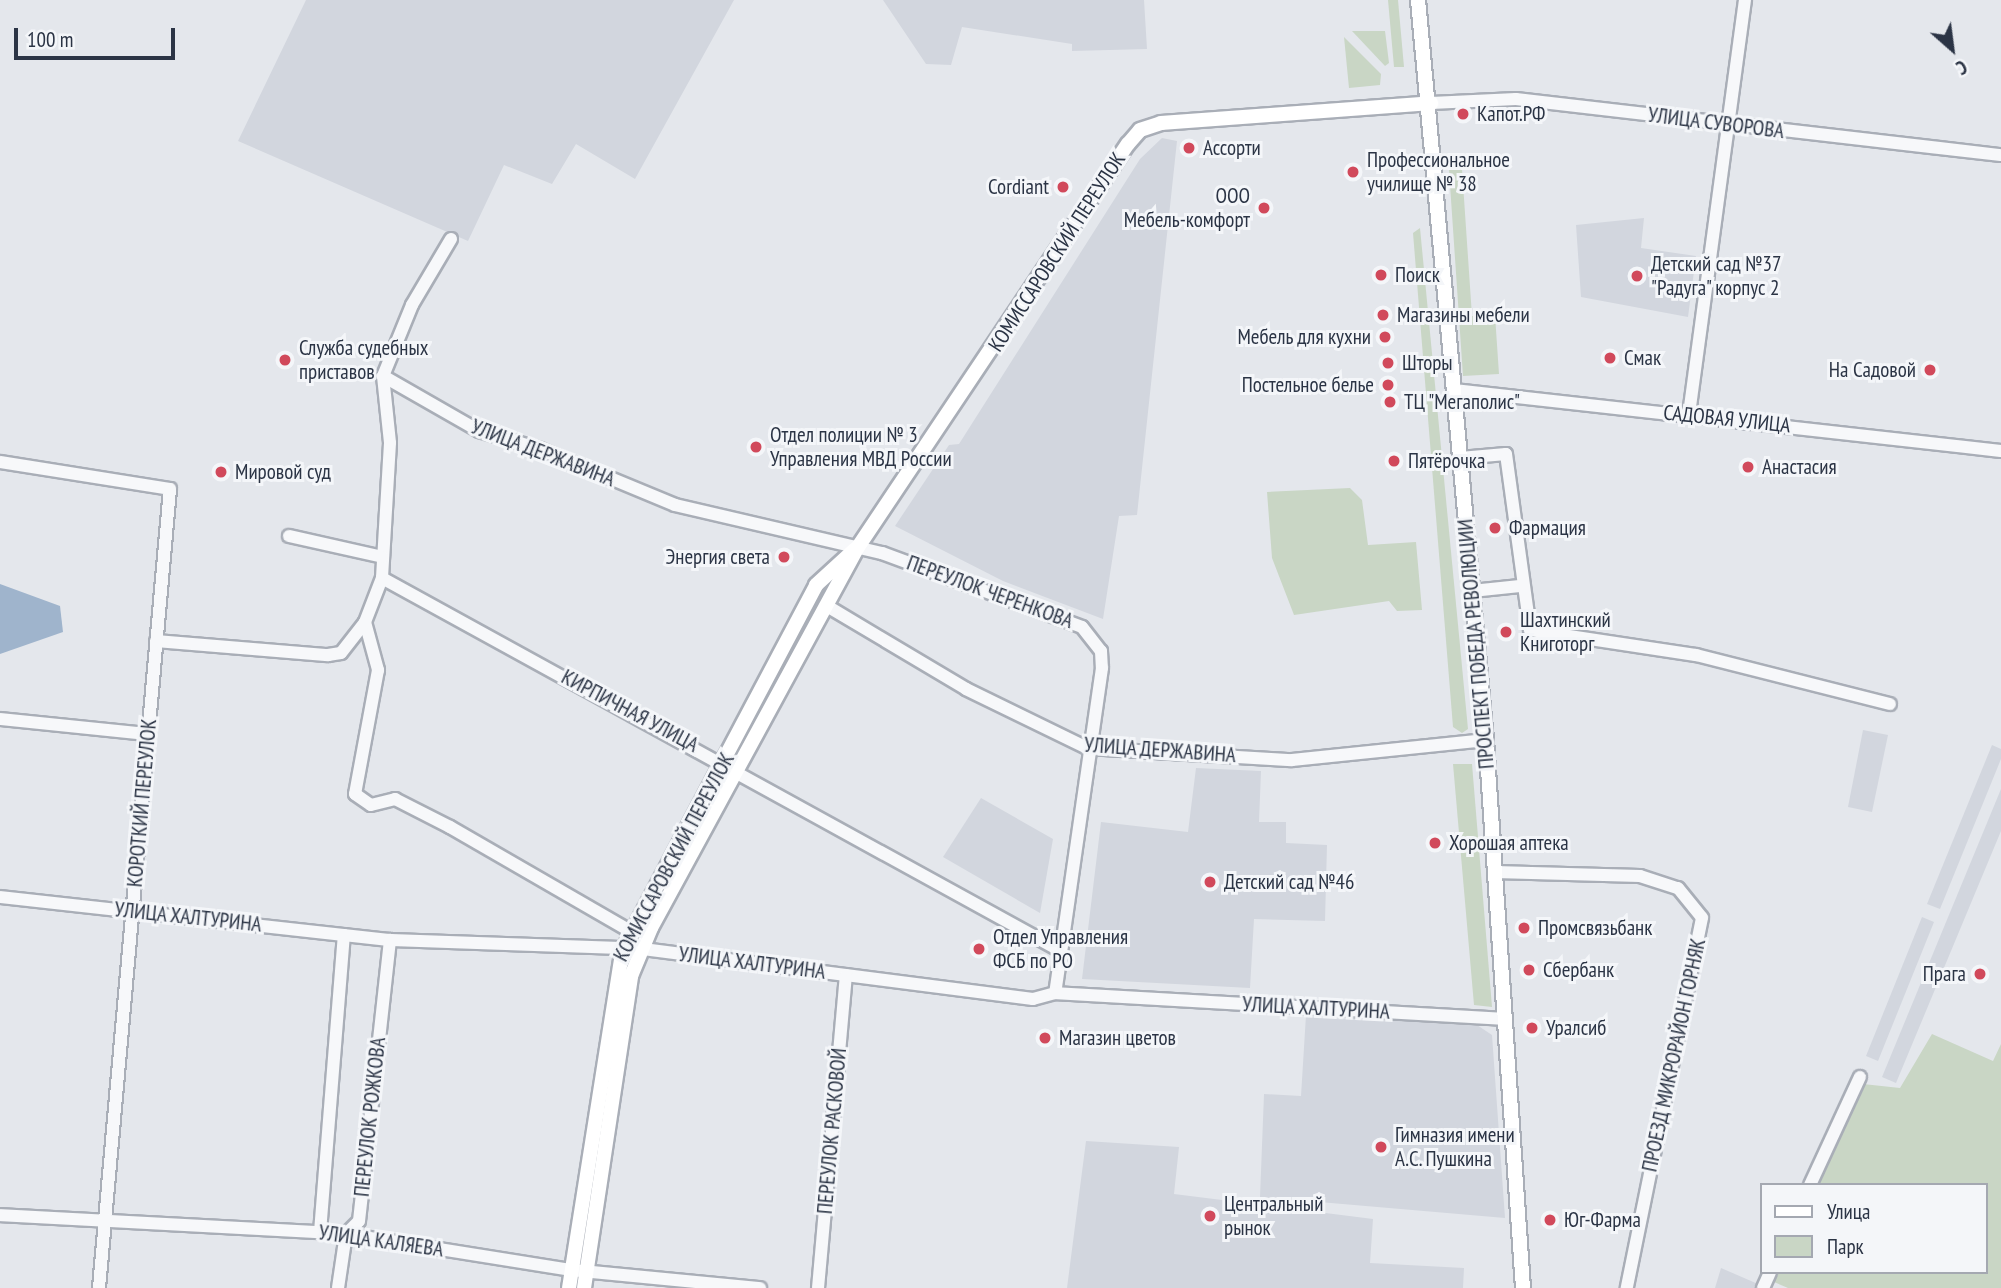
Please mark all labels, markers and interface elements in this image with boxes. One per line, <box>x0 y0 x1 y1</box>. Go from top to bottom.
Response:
scale bar <box>18 14 178 58</box>
north arrow <box>1917 14 1987 84</box>
text: 100 m <box>27 26 73 53</box>
text: С <box>1952 55 1971 80</box>
place label: Капот.РФ <box>1477 101 1545 127</box>
street label: УЛИЦА СУВОРОВА <box>1646 102 1786 144</box>
marker: Капот.РФ <box>1455 106 1471 122</box>
place label: Ассорти <box>1203 135 1261 161</box>
marker: Ассорти <box>1181 140 1197 156</box>
place label: Профессиональное училище № 38 <box>1367 147 1510 197</box>
street label: КОМИССАРОВСКИЙ ПЕРЕУЛОК <box>983 148 1131 356</box>
marker: Профессиональное училище № 38 <box>1345 164 1361 180</box>
place label: Cordiant <box>988 174 1049 200</box>
marker: Cordiant <box>1055 179 1071 195</box>
place label: ООО Мебель-комфорт <box>1124 183 1250 233</box>
marker: ООО Мебель-комфорт <box>1256 200 1272 216</box>
place label: Детский сад №37 "Радуга" корпус 2 <box>1651 251 1781 301</box>
place label: Поиск <box>1395 262 1440 288</box>
marker: Поиск <box>1373 267 1389 283</box>
marker: Детский сад №37 "Радуга" корпус 2 <box>1629 268 1645 284</box>
place label: Магазины мебели <box>1397 302 1530 328</box>
marker: Магазины мебели <box>1375 307 1391 323</box>
place label: Мебель для кухни <box>1237 324 1371 350</box>
marker: Мебель для кухни <box>1377 329 1393 345</box>
place label: Служба судебных приставов <box>299 335 428 385</box>
place label: Смак <box>1624 345 1661 371</box>
place label: Шторы <box>1402 350 1453 376</box>
marker: Смак <box>1602 350 1618 366</box>
marker: Служба судебных приставов <box>277 352 293 368</box>
marker: Шторы <box>1380 355 1396 371</box>
place label: На Садовой <box>1829 357 1916 383</box>
marker: На Садовой <box>1922 362 1938 378</box>
place label: Постельное белье <box>1242 372 1374 398</box>
marker: Постельное белье <box>1380 377 1396 393</box>
place label: ТЦ "Мегаполис" <box>1404 389 1521 415</box>
marker: ТЦ "Мегаполис" <box>1382 394 1398 410</box>
street label: САДОВАЯ УЛИЦА <box>1662 400 1792 438</box>
street label: УЛИЦА ДЕРЖАВИНА <box>467 414 619 492</box>
place label: Отдел полиции № 3 Управления МВД России <box>770 422 952 472</box>
marker: Отдел полиции № 3 Управления МВД России <box>748 439 764 455</box>
place label: Пятёрочка <box>1408 448 1485 474</box>
marker: Пятёрочка <box>1386 453 1402 469</box>
place label: Анастасия <box>1762 454 1837 480</box>
place label: Мировой суд <box>235 459 331 485</box>
marker: Анастасия <box>1740 459 1756 475</box>
marker: Мировой суд <box>213 464 229 480</box>
place label: Фармация <box>1509 515 1586 541</box>
street label: ПРОСПЕКТ ПОБЕДА РЕВОЛЮЦИИ <box>1452 517 1500 771</box>
marker: Фармация <box>1487 520 1503 536</box>
place label: Энергия света <box>666 544 770 570</box>
marker: Энергия света <box>776 549 792 565</box>
street label: ПЕРЕУЛОК ЧЕРЕНКОВА <box>903 550 1077 634</box>
place label: Шахтинский Книготорг <box>1520 607 1611 657</box>
marker: Шахтинский Книготорг <box>1498 624 1514 640</box>
street label: КИРПИЧНАЯ УЛИЦА <box>557 664 703 758</box>
street label: КОРОТКИЙ ПЕРЕУЛОК <box>122 718 162 888</box>
street label: УЛИЦА ДЕРЖАВИНА <box>1083 732 1237 768</box>
street label: КОМИССАРОВСКИЙ ПЕРЕУЛОК <box>608 748 740 966</box>
place label: Хорошая аптека <box>1449 830 1569 856</box>
marker: Хорошая аптека <box>1427 835 1443 851</box>
place label: Детский сад №46 <box>1224 869 1354 895</box>
marker: Детский сад №46 <box>1202 874 1218 890</box>
street label: УЛИЦА ХАЛТУРИНА <box>113 897 263 937</box>
place label: Промсвязьбанк <box>1538 915 1652 941</box>
marker: Промсвязьбанк <box>1516 920 1532 936</box>
place label: Отдел Управления ФСБ по РО <box>993 924 1129 974</box>
street label: ПРОЕЗД МИКРОРАЙОН ГОРНЯК <box>1637 936 1711 1174</box>
street label: УЛИЦА ХАЛТУРИНА <box>677 941 827 985</box>
marker: Отдел Управления ФСБ по РО <box>971 941 987 957</box>
place label: Сбербанк <box>1543 957 1614 983</box>
place label: Прага <box>1923 961 1966 987</box>
marker: Сбербанк <box>1521 962 1537 978</box>
marker: Прага <box>1972 966 1988 982</box>
street label: УЛИЦА ХАЛТУРИНА <box>1241 992 1391 1024</box>
place label: Уралсиб <box>1546 1015 1606 1041</box>
marker: Уралсиб <box>1524 1020 1540 1036</box>
place label: Магазин цветов <box>1059 1025 1176 1051</box>
marker: Магазин цветов <box>1037 1030 1053 1046</box>
street label: ПЕРЕУЛОК РОЖКОВА <box>349 1036 391 1198</box>
street label: ПЕРЕУЛОК РАСКОВОЙ <box>812 1047 852 1215</box>
place label: Гимназия имени А.С. Пушкина <box>1395 1122 1515 1172</box>
marker: Гимназия имени А.С. Пушкина <box>1373 1139 1389 1155</box>
legend <box>1759 1183 1987 1274</box>
place label: Центральный рынок <box>1224 1191 1323 1241</box>
text: Улица <box>1827 1198 1870 1225</box>
place label: Юг-Фарма <box>1564 1207 1641 1233</box>
marker: Центральный рынок <box>1202 1208 1218 1224</box>
marker: Юг-Фарма <box>1542 1212 1558 1228</box>
street label: УЛИЦА КАЛЯЕВА <box>317 1220 445 1262</box>
text: Парк <box>1827 1233 1864 1260</box>

